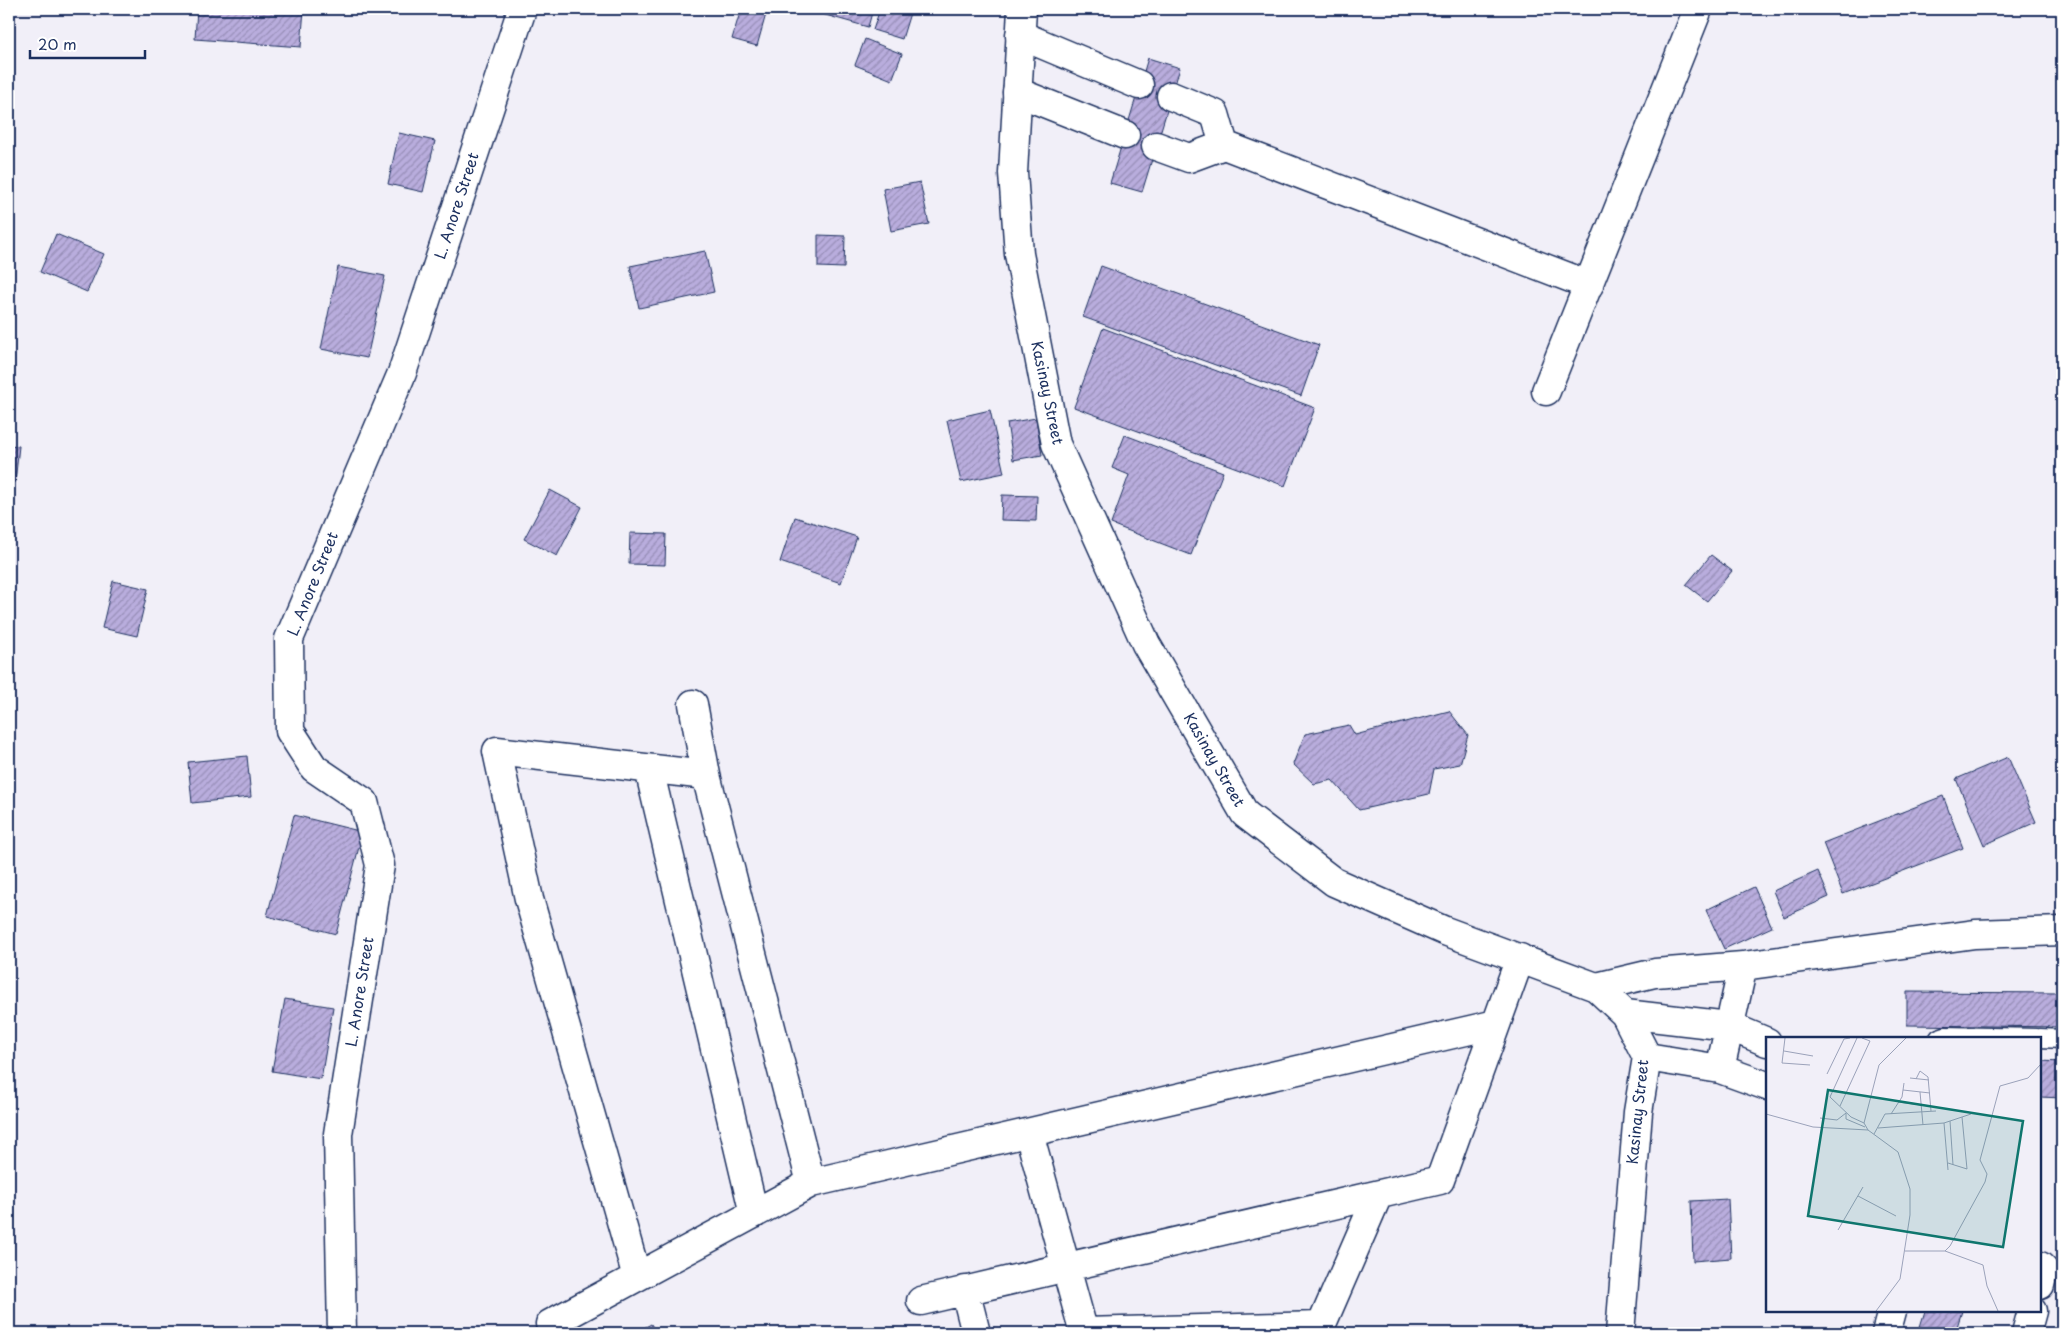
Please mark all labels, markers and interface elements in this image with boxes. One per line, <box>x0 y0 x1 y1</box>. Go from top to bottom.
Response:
scale bar <box>30 28 145 60</box>
text: 20 m <box>38 32 77 55</box>
street label: L. Anore Street <box>427 149 484 262</box>
street label: Kasinay Street <box>1026 339 1071 447</box>
street label: L. Anore Street <box>280 528 343 639</box>
street label: Kasinay Street <box>1179 708 1252 811</box>
street label: L. Anore Street <box>338 935 379 1048</box>
inset map <box>1766 1037 2041 1312</box>
street label: Kasinay Street <box>1620 1058 1653 1165</box>

